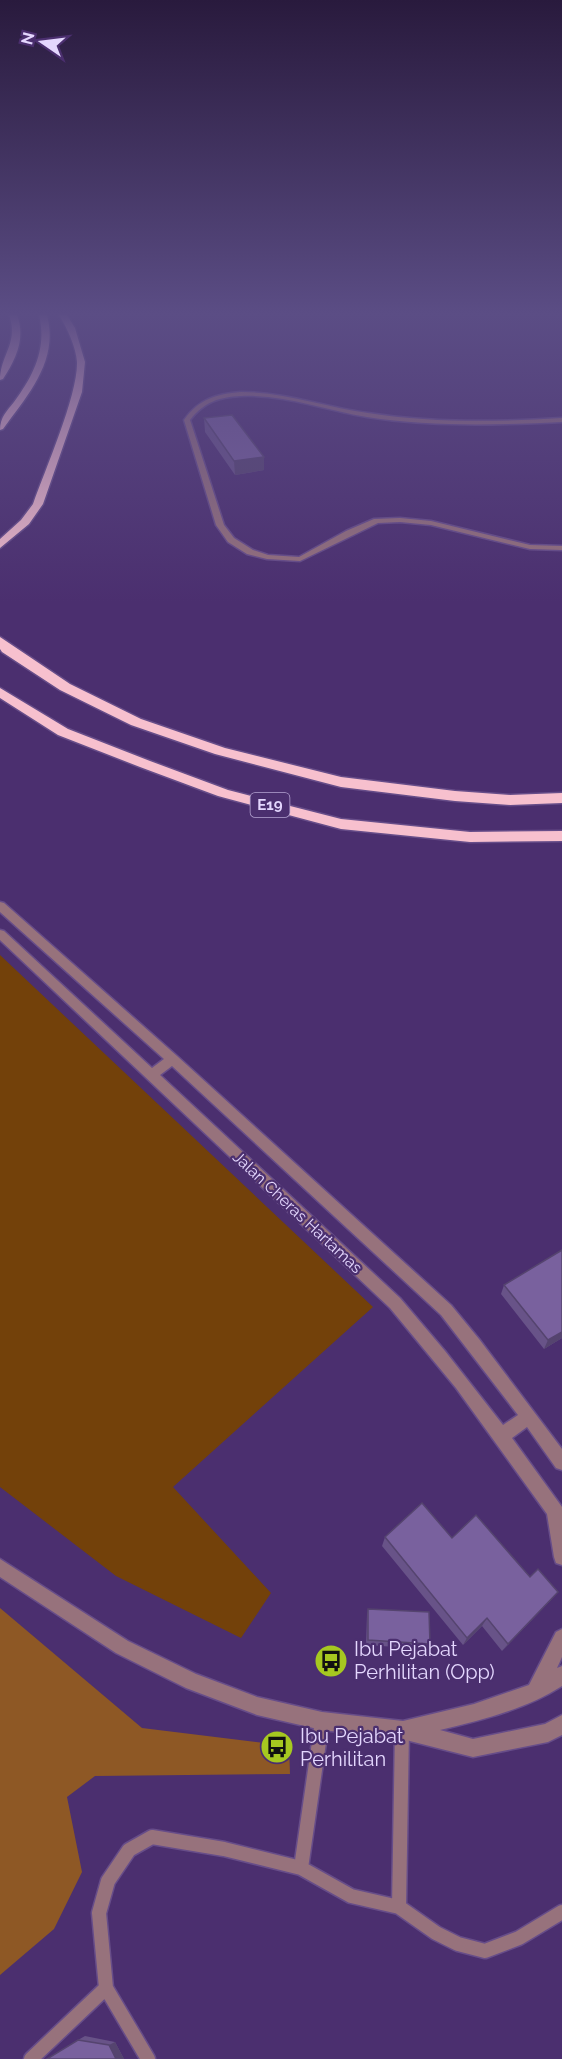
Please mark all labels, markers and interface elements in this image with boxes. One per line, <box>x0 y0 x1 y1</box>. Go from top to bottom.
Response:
north arrow <box>12 12 72 72</box>
text: N <box>17 30 39 47</box>
road number: E19 <box>250 793 290 817</box>
street label: Jalan Cheras Hartamas <box>229 1147 366 1277</box>
place label: Ibu Pejabat Perhilitan (Opp) <box>354 1637 495 1684</box>
bus stop icon: Ibu Pejabat Perhilitan (Opp) <box>313 1643 349 1679</box>
place label: Ibu Pejabat Perhilitan <box>300 1724 404 1771</box>
bus stop icon: Ibu Pejabat Perhilitan <box>259 1729 295 1765</box>

